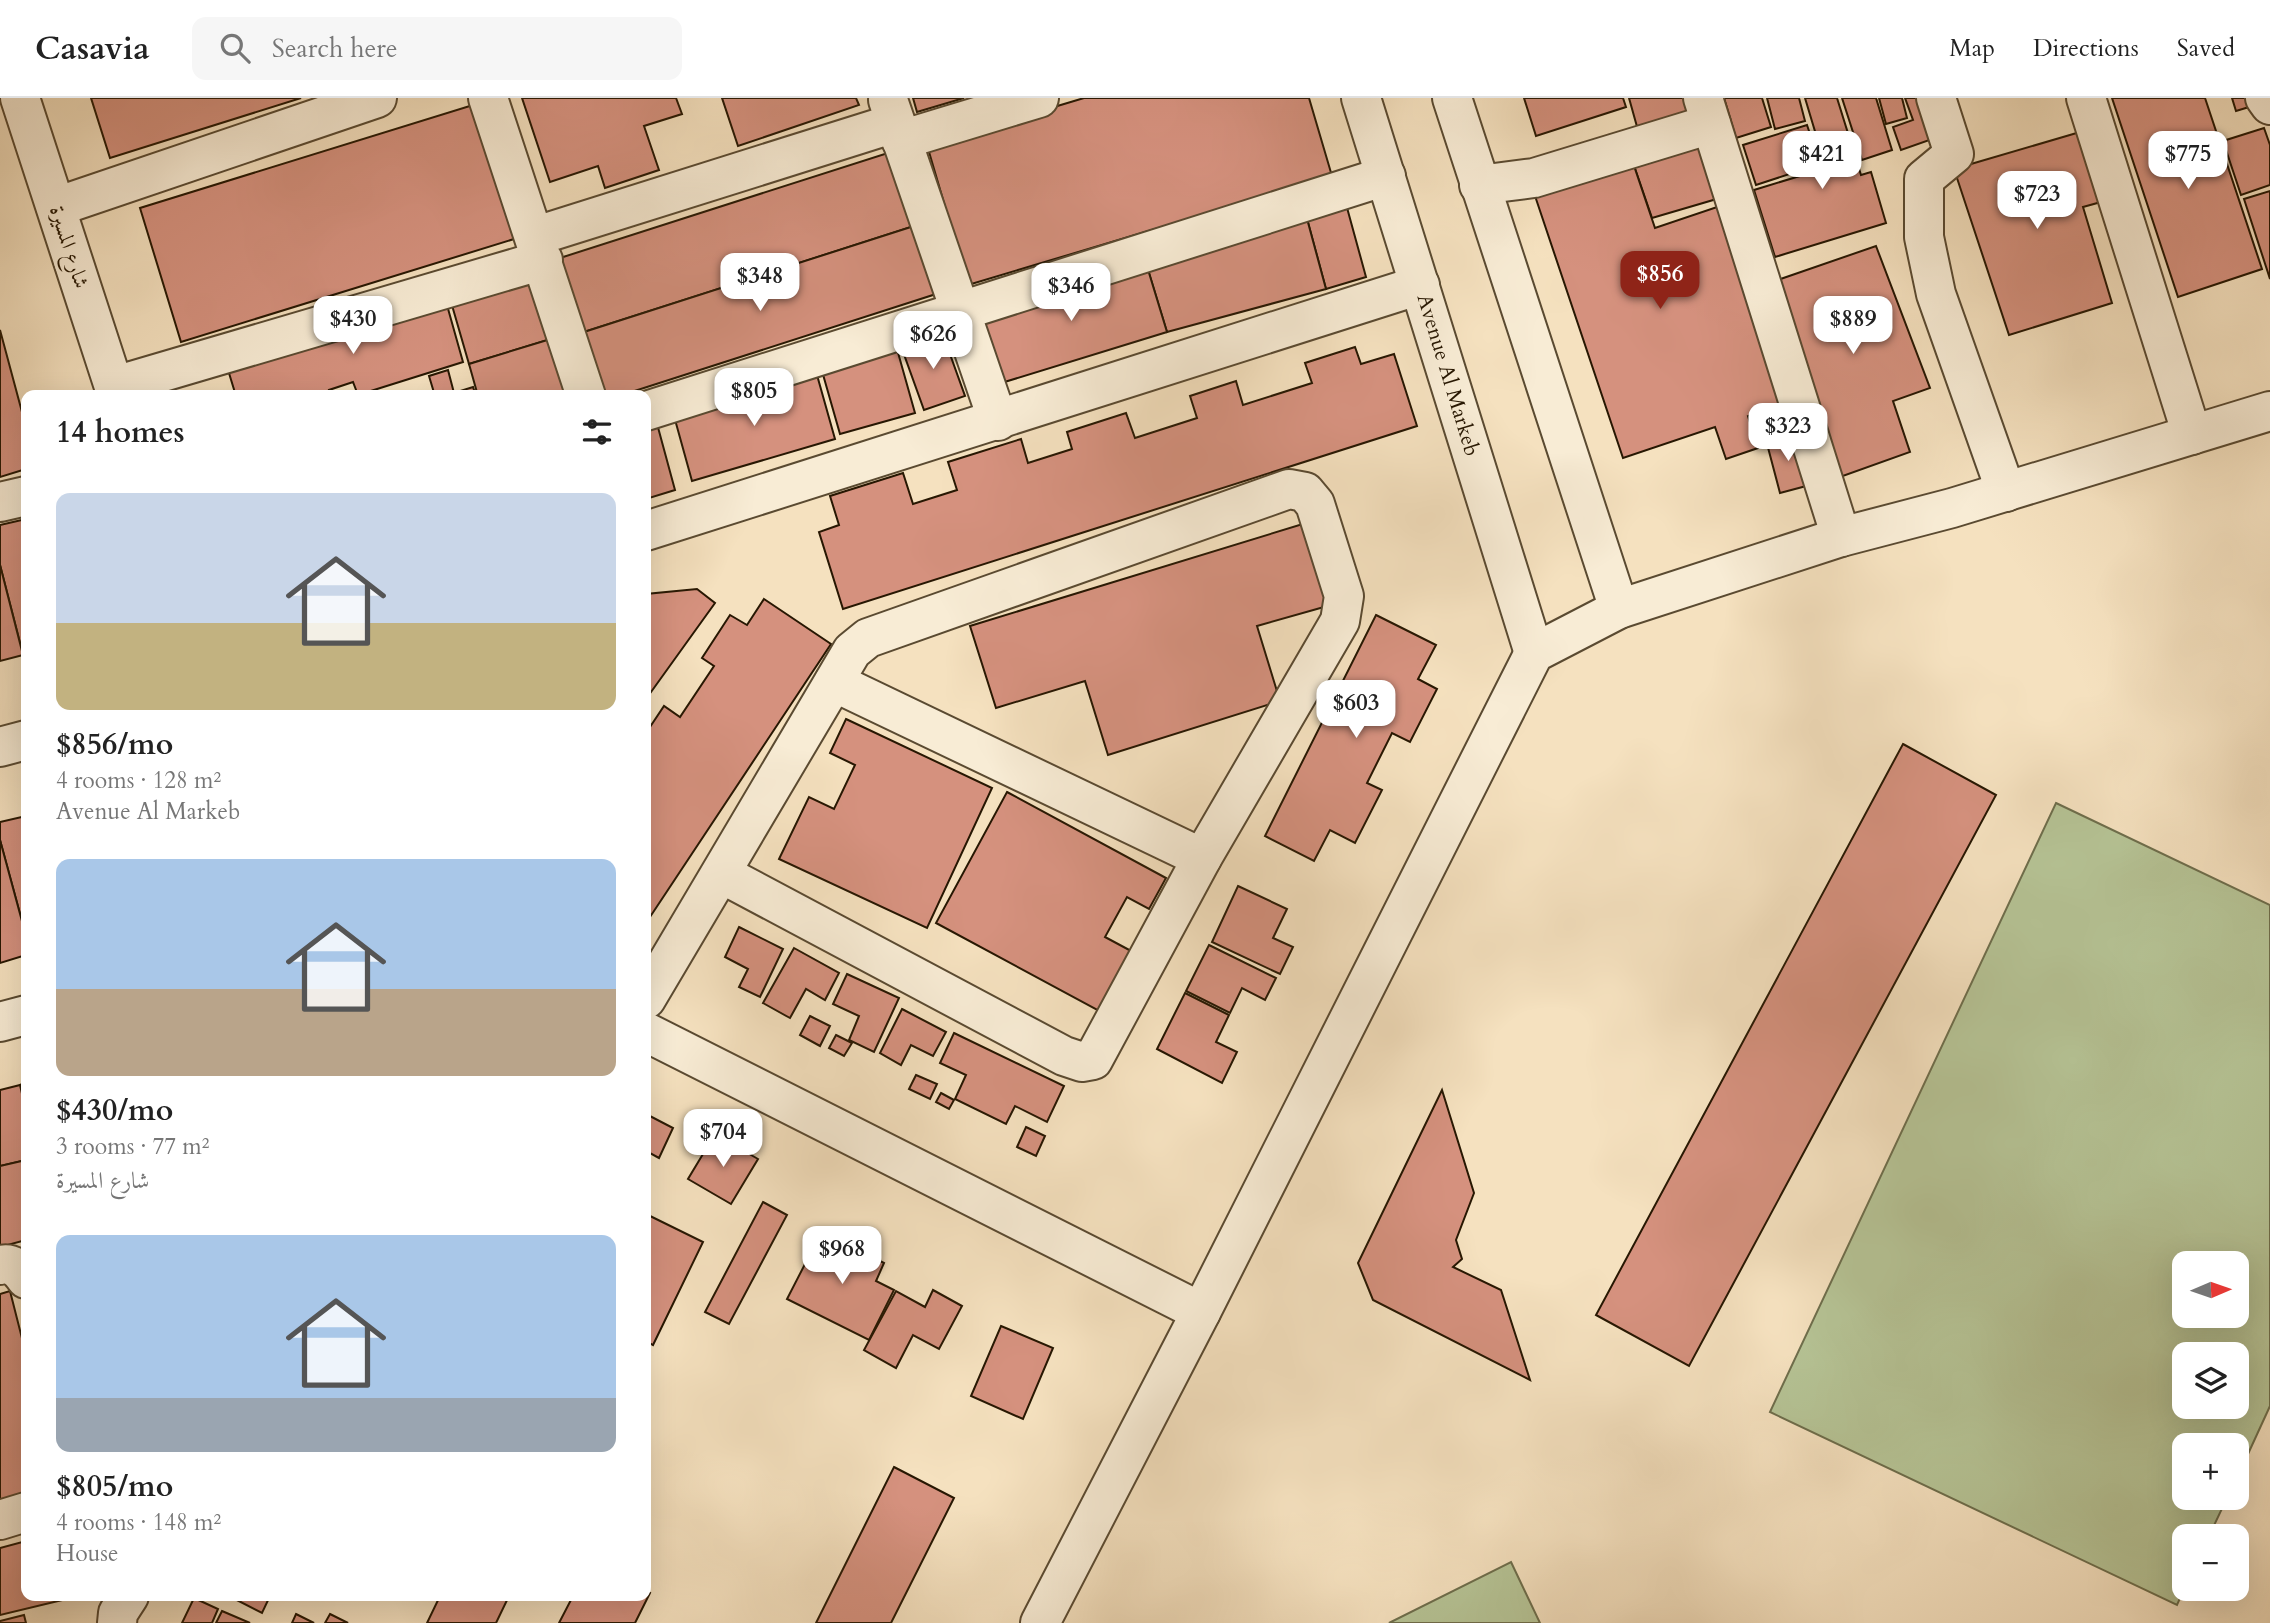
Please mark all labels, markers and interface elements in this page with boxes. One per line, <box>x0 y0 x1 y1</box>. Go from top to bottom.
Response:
search box <box>192 17 682 80</box>
text: Casavia <box>35 26 150 71</box>
icon: search <box>216 29 254 67</box>
text: Search here <box>272 31 398 66</box>
text: Map <box>1949 32 1995 65</box>
text: Directions <box>2033 32 2139 65</box>
text: Saved <box>2177 32 2235 65</box>
pin: $421 <box>1781 132 1863 191</box>
pin: $775 <box>2147 132 2229 191</box>
text: $421 <box>1798 138 1846 169</box>
text: $775 <box>2164 138 2212 169</box>
pin: $723 <box>1996 172 2078 231</box>
text: $723 <box>2013 178 2061 209</box>
street label: شارع المسيرة <box>39 202 96 293</box>
pin: $856 <box>1619 252 1701 311</box>
pin: $348 <box>719 254 801 313</box>
text: $856 <box>1636 258 1684 289</box>
text: $348 <box>736 260 784 291</box>
pin: $346 <box>1030 264 1112 323</box>
text: $346 <box>1047 270 1095 301</box>
street label: Avenue Al Markeb <box>1410 290 1486 460</box>
pin: $430 <box>312 296 394 356</box>
pin: $889 <box>1812 296 1894 356</box>
text: $430 <box>329 303 377 334</box>
text: $889 <box>1829 303 1877 334</box>
pin: $626 <box>892 312 974 371</box>
text: $626 <box>909 318 957 349</box>
pin: $805 <box>713 368 795 428</box>
text: $805 <box>730 375 778 406</box>
pin: $323 <box>1747 404 1829 463</box>
text: $323 <box>1764 410 1812 441</box>
text: 14 homes <box>56 412 185 453</box>
icon: filters <box>578 413 616 451</box>
icon: home <box>273 538 399 664</box>
pin: $603 <box>1315 680 1397 740</box>
text: $603 <box>1332 687 1380 718</box>
text: $856/mo <box>56 724 173 765</box>
text: 4 rooms · 128 m² <box>56 765 221 796</box>
text: Avenue Al Markeb <box>56 796 240 827</box>
icon: home <box>273 904 399 1030</box>
text: $430/mo <box>56 1090 173 1131</box>
pin: $704 <box>682 1110 764 1169</box>
text: $704 <box>699 1116 747 1147</box>
text: 3 rooms · 77 m² <box>56 1131 209 1162</box>
text: شارع المسيرة <box>56 1165 149 1196</box>
pin: $968 <box>801 1226 883 1286</box>
text: $968 <box>818 1233 866 1264</box>
north arrow <box>2172 1251 2249 1328</box>
map controls <box>2172 1251 2249 1601</box>
icon: home <box>273 1280 399 1406</box>
button: layers <box>2172 1342 2249 1419</box>
button: + <box>2172 1433 2249 1510</box>
text: $805/mo <box>56 1466 173 1507</box>
text: 4 rooms · 148 m² <box>56 1507 221 1538</box>
button: − <box>2172 1524 2249 1601</box>
text: House <box>56 1538 118 1569</box>

